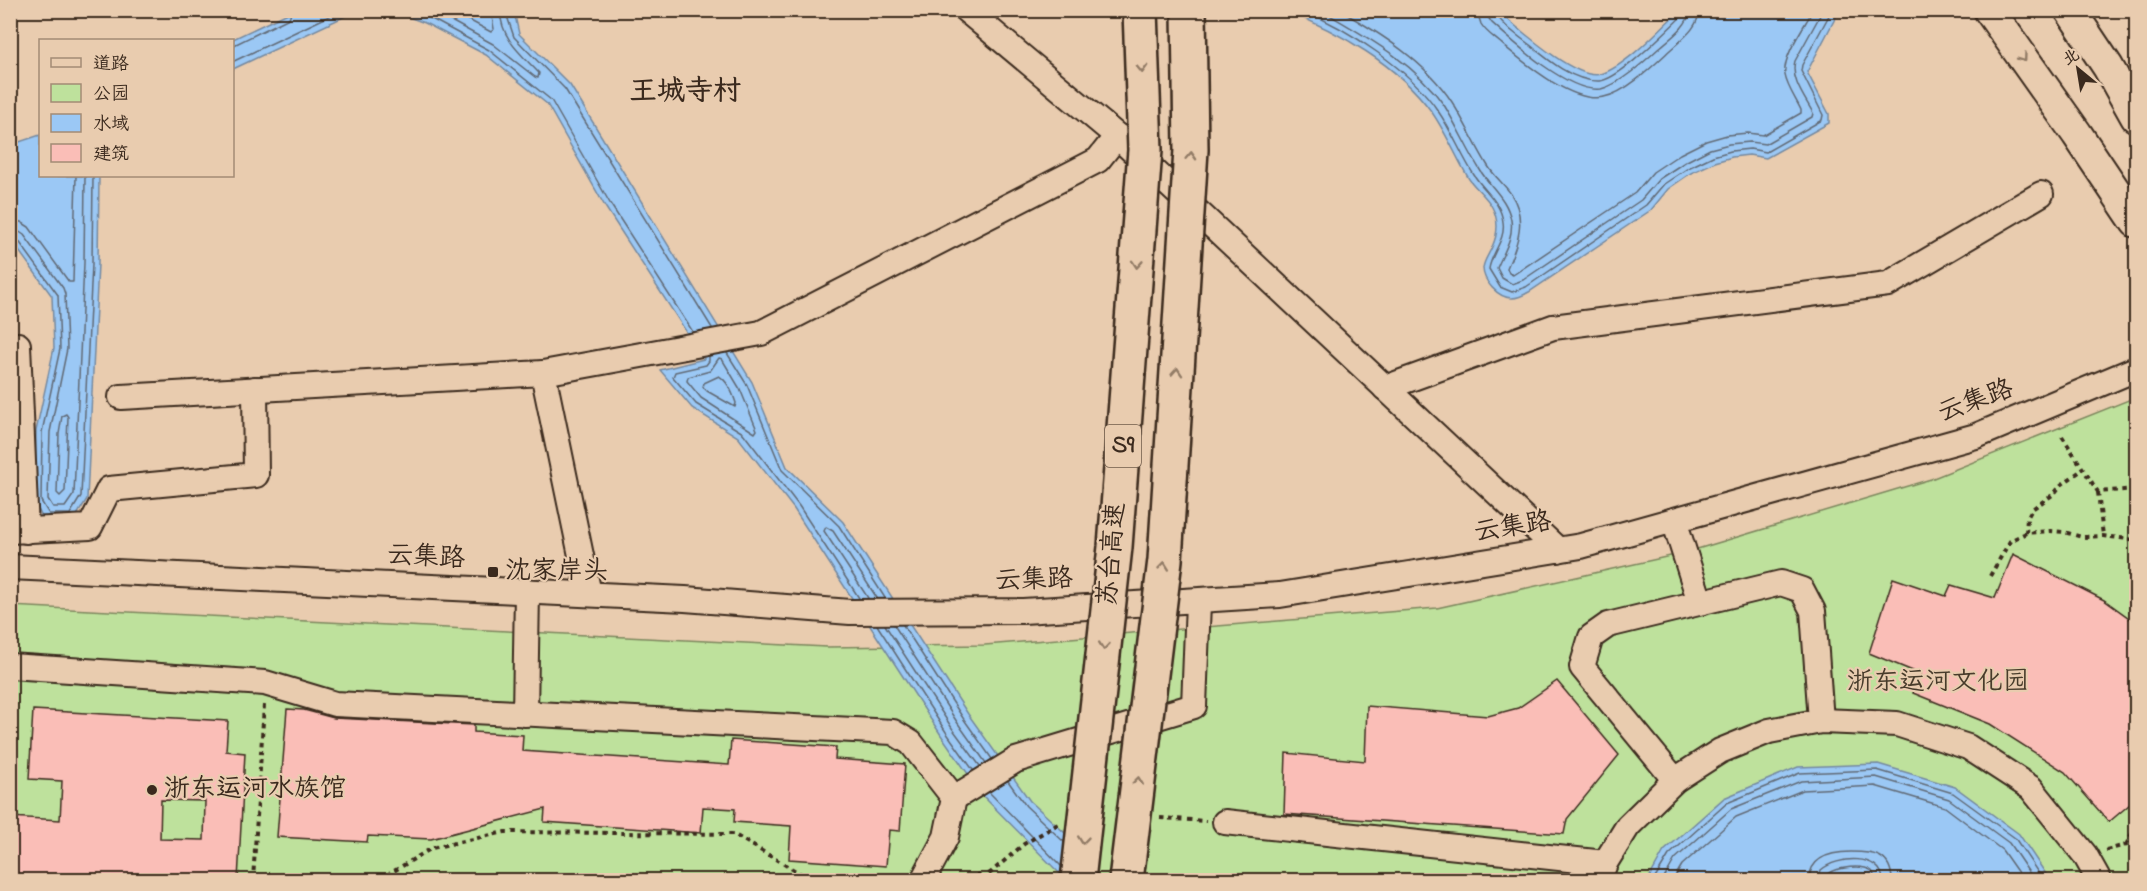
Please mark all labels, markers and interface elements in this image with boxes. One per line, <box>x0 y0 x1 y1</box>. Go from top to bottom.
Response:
legend <box>39 39 234 177</box>
north arrow <box>2048 39 2108 99</box>
text: 北 <box>2059 43 2084 72</box>
text: 道路 <box>93 52 129 78</box>
one-way arrow <box>2016 52 2027 63</box>
one-way arrow <box>1136 64 1149 73</box>
district label: 王城寺村 <box>629 72 741 113</box>
text: 公园 <box>93 82 129 108</box>
text: 水域 <box>93 112 129 138</box>
text: 建筑 <box>93 142 129 168</box>
one-way arrow <box>1184 152 1197 161</box>
one-way arrow <box>1130 259 1143 268</box>
one-way arrow <box>1170 367 1183 376</box>
street label: 云集路 <box>1933 371 2019 433</box>
road number: S9 <box>1105 425 1141 467</box>
street label: 苏台高速 <box>1090 501 1136 607</box>
street label: 云集路 <box>1472 503 1554 553</box>
street label: 云集路 <box>386 537 466 579</box>
place label: 沈家岸头 <box>505 553 609 591</box>
street label: 云集路 <box>994 561 1074 601</box>
one-way arrow <box>1157 562 1170 571</box>
marker: 沈家岸头 <box>486 565 500 579</box>
one-way arrow <box>1098 642 1111 651</box>
park label: 浙东运河文化园 <box>1847 664 2029 702</box>
place label: 浙东运河水族馆 <box>164 771 346 809</box>
one-way arrow <box>1132 776 1144 785</box>
marker: 浙东运河水族馆 <box>145 783 159 797</box>
one-way arrow <box>1077 835 1090 845</box>

